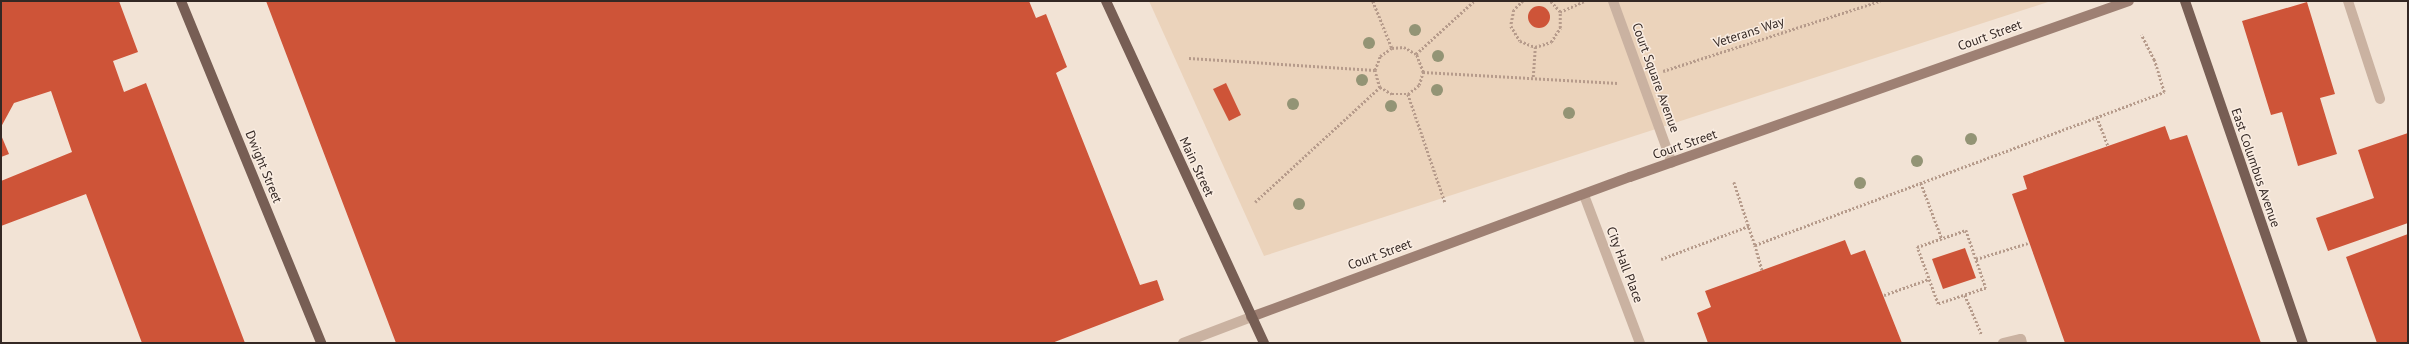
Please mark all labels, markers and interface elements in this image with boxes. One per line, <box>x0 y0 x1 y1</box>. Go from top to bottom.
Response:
street label: Veterans Way <box>1712 14 1786 52</box>
street label: Court Street <box>1956 17 2024 55</box>
street label: Court Square Avenue <box>1628 21 1682 135</box>
street label: East Columbus Avenue <box>2227 106 2283 230</box>
street label: Court Street <box>1651 127 1719 163</box>
street label: Dwight Street <box>241 129 285 205</box>
street label: Main Street <box>1175 135 1217 199</box>
street label: City Hall Place <box>1602 225 1646 305</box>
street label: Court Street <box>1346 236 1414 274</box>

